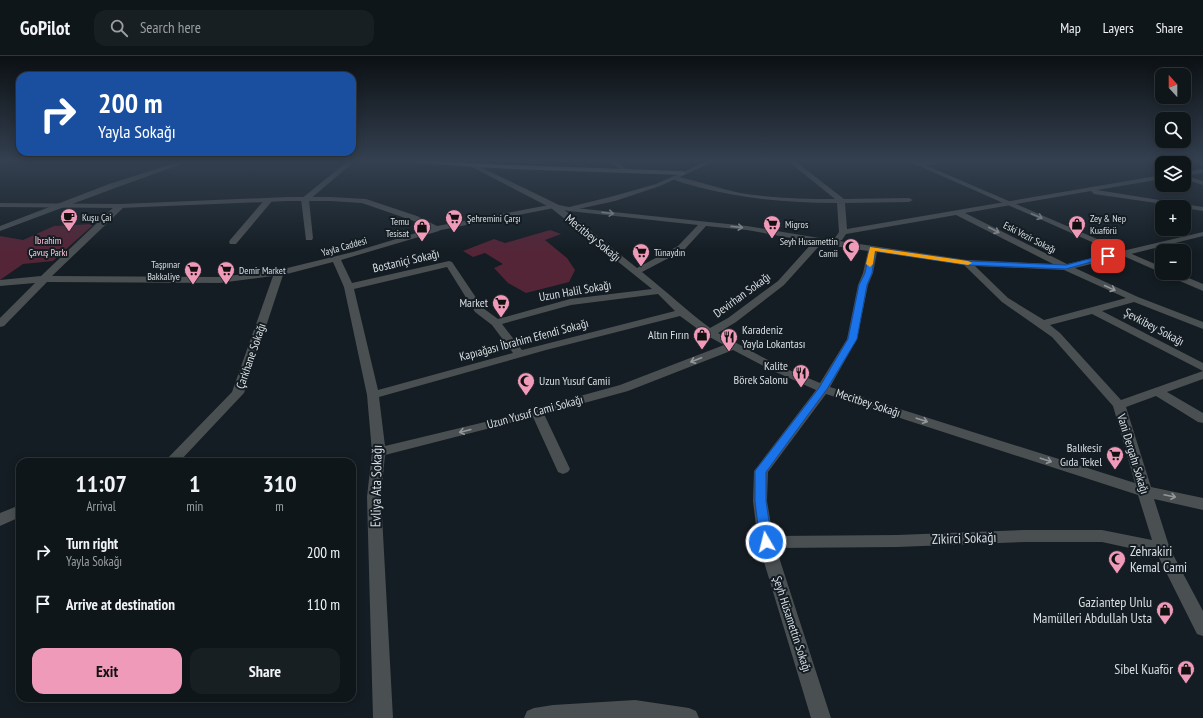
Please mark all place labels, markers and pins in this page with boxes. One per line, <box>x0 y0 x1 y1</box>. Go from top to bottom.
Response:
cafe icon: Kuşu Çai <box>59 207 79 232</box>
supermarket icon: Şehremini Çarşı <box>444 208 464 233</box>
place label: Kuşu Çai <box>82 211 112 224</box>
place label: Şehremini Çarşı <box>467 212 521 225</box>
place label: Zey & Nep Kuaförü <box>1090 212 1126 237</box>
supermarket icon: Migros <box>762 214 782 239</box>
shop icon: Zey & Nep Kuaförü <box>1067 214 1087 239</box>
place label: Temu Tesisat <box>386 215 409 240</box>
shop icon: Temu Tesisat <box>412 217 432 242</box>
place label: Migros <box>785 218 809 231</box>
place label: Seyh Husamettin Camii <box>780 235 838 260</box>
mosque icon: Seyh Husamettin Camii <box>841 237 861 262</box>
pin <box>1091 239 1125 273</box>
supermarket icon: Tünaydın <box>631 242 651 267</box>
place label: Tünaydın <box>654 246 685 259</box>
place label: Taşpınar Bakkaliye <box>147 258 180 283</box>
supermarket icon: Taşpınar Bakkaliye <box>183 260 203 285</box>
supermarket icon: Demir Market <box>216 260 236 285</box>
place label: Demir Market <box>239 264 286 277</box>
supermarket icon: Market <box>491 293 511 318</box>
place label: Market <box>459 295 489 310</box>
place label: Karadeniz Yayla Lokantası <box>742 322 805 351</box>
shop icon: Altın Fırın <box>692 325 712 350</box>
place label: Altın Fırın <box>648 327 689 342</box>
restaurant icon: Karadeniz Yayla Lokantası <box>719 327 739 352</box>
place label: Kalite Börek Salonu <box>734 358 788 387</box>
restaurant icon: Kalite Börek Salonu <box>791 363 811 388</box>
mosque icon: Uzun Yusuf Camii <box>516 371 536 396</box>
place label: Uzun Yusuf Camii <box>539 373 610 388</box>
place label: Balıkesir Gıda Tekel <box>1060 440 1103 469</box>
supermarket icon: Balıkesir Gıda Tekel <box>1105 445 1125 470</box>
place label: Zehrakiri Kemal Cami <box>1130 542 1187 576</box>
mosque icon: Zehrakiri Kemal Cami <box>1107 549 1127 574</box>
place label: Gaziantep Unlu Mamülleri Abdullah Usta <box>1033 593 1152 627</box>
shop icon: Gaziantep Unlu Mamülleri Abdullah Usta <box>1155 600 1175 625</box>
shop icon: Sibel Kuaför <box>1176 659 1196 684</box>
place label: Sibel Kuaför <box>1114 660 1173 678</box>

